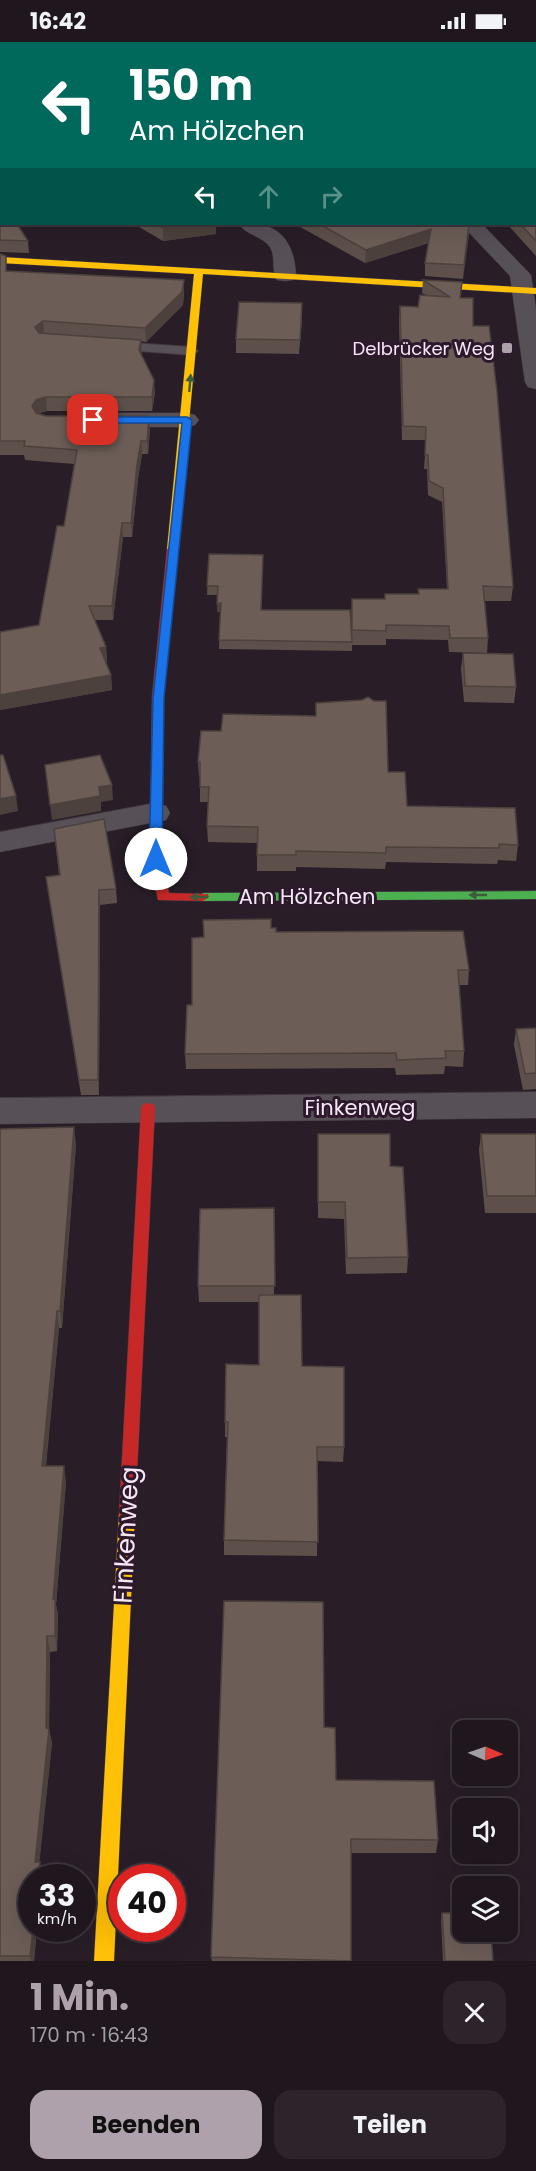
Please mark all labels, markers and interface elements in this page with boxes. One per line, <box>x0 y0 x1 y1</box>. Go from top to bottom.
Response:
text: 16:42 <box>30 6 86 37</box>
text: 150 m <box>129 56 253 115</box>
icon: left <box>30 66 108 144</box>
text: Am Hölzchen <box>129 112 305 149</box>
icon: left <box>189 180 222 213</box>
icon: ahead <box>252 180 285 213</box>
icon: right <box>315 180 348 213</box>
place label: Delbrücker Weg <box>353 336 495 361</box>
marker: Delbrücker Weg <box>500 341 514 355</box>
one-way arrow <box>185 373 194 392</box>
pin <box>67 394 118 445</box>
icon: arrive <box>76 403 109 436</box>
position arrow <box>124 827 188 891</box>
street label: Am Hölzchen <box>239 882 375 911</box>
one-way arrow <box>468 890 487 900</box>
one-way arrow <box>189 892 208 902</box>
street label: Finkenweg <box>305 1093 415 1122</box>
street label: Finkenweg <box>104 1465 148 1605</box>
north arrow <box>452 1720 518 1786</box>
map controls <box>452 1720 518 1942</box>
button: sound <box>452 1798 518 1864</box>
speed limit sign: 40 <box>108 1864 186 1942</box>
text: 33 <box>39 1874 75 1917</box>
button: layers <box>452 1876 518 1942</box>
text: km/h <box>37 1908 77 1929</box>
text: 1 Min. <box>30 1972 129 2023</box>
button: close <box>443 1981 506 2044</box>
text: 170 m · 16:43 <box>30 2021 148 2049</box>
button: Beenden <box>30 2090 262 2159</box>
button: Teilen <box>274 2090 506 2159</box>

